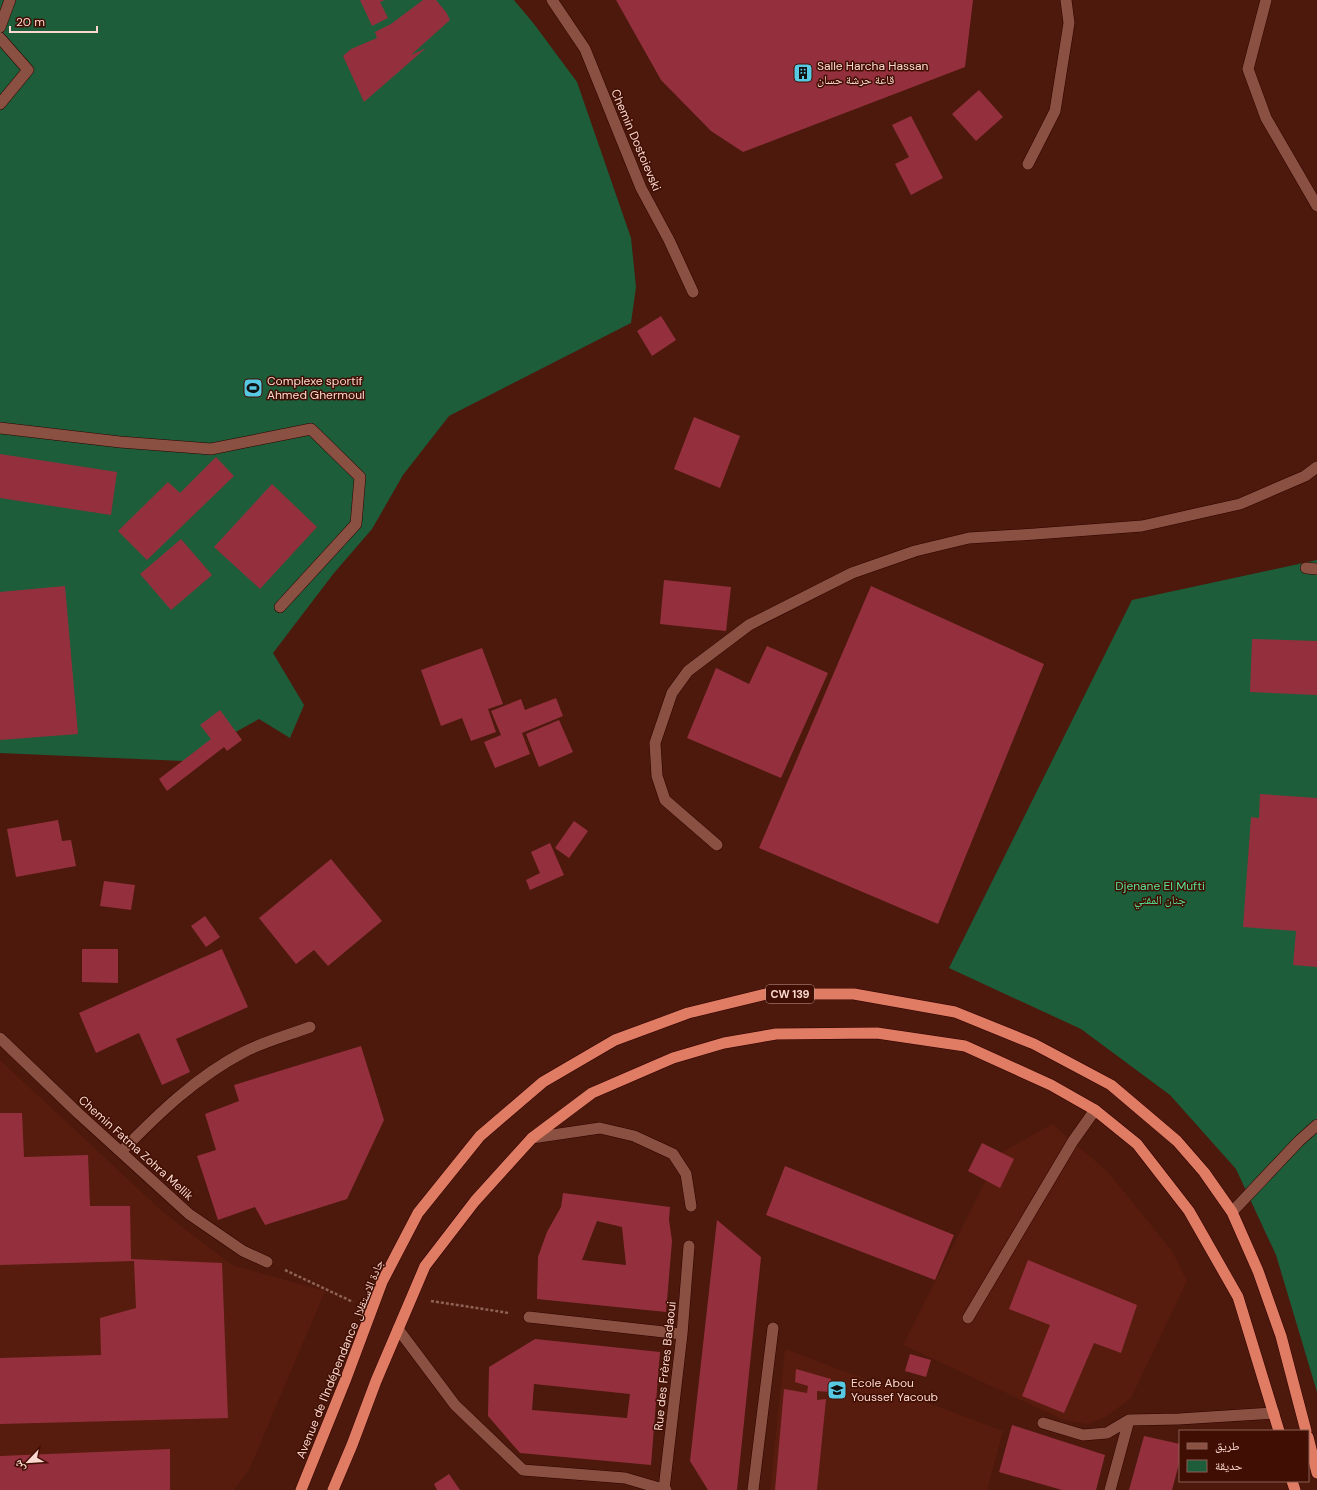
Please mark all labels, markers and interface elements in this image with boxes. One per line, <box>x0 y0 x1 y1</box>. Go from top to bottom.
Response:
scale bar <box>10 8 97 34</box>
text: 20 m <box>16 14 45 30</box>
place label: Salle Harcha Hassan قاعة حرشة حسان <box>817 58 929 88</box>
building icon: Salle Harcha Hassan قاعة حرشة حسان <box>792 62 814 84</box>
street label: Chemin Dostoievski <box>607 87 665 193</box>
place label: Complexe sportif Ahmed Ghermoul <box>267 373 365 403</box>
sports icon: Complexe sportif Ahmed Ghermoul <box>242 377 264 399</box>
park label: Djenane El Mufti جنان المفتي <box>1115 878 1205 910</box>
road number: CW 139 <box>766 985 814 1003</box>
street label: Chemin Fatma Zohra Mellik <box>75 1092 197 1204</box>
street label: Avenue de l'Indépendance جادة الاستقلال <box>293 1257 388 1461</box>
street label: Rue des Frères Badaoui <box>650 1300 680 1431</box>
place label: Ecole Abou Youssef Yacoub <box>851 1375 938 1405</box>
school or university icon: Ecole Abou Youssef Yacoub <box>826 1379 848 1401</box>
legend <box>1179 1430 1309 1482</box>
text: طريق <box>1215 1438 1240 1454</box>
north arrow <box>8 1442 48 1482</box>
text: ش <box>10 1457 29 1474</box>
text: حديقة <box>1215 1458 1243 1474</box>

